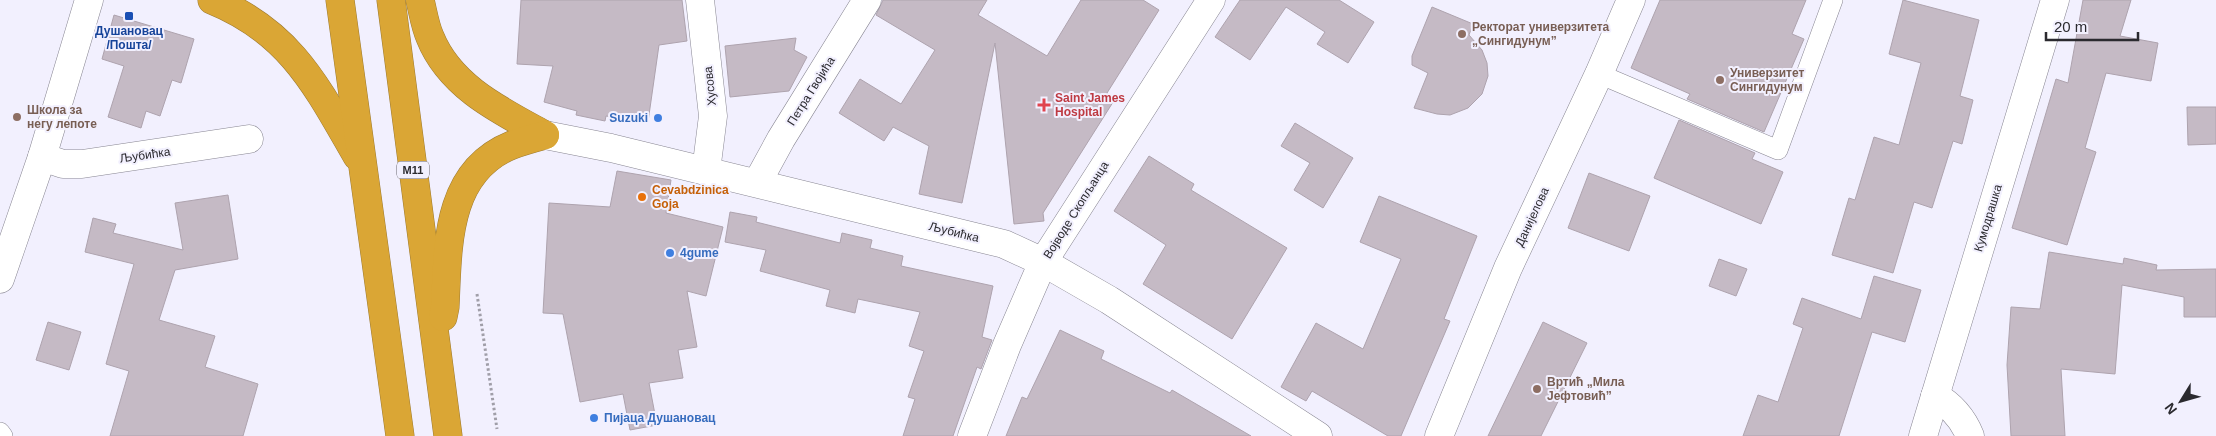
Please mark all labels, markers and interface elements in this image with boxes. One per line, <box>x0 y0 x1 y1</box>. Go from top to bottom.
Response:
marker: Душановац /Пошта/ <box>123 10 135 22</box>
scale bar <box>2046 10 2138 42</box>
text: 20 m <box>2054 18 2087 35</box>
place label: Ректорат универзитета „Сингидунум” <box>1472 20 1610 48</box>
place label: Душановац /Пошта/ <box>95 24 164 52</box>
marker: Ректорат универзитета „Сингидунум” <box>1456 28 1468 40</box>
street label: Петра Гвојића <box>784 54 838 128</box>
street label: Хусова <box>701 65 719 106</box>
place label: Универзитет Сингидунум <box>1730 66 1804 94</box>
marker: Универзитет Сингидунум <box>1714 74 1726 86</box>
place label: Saint James Hospital <box>1055 91 1125 119</box>
marker: Saint James Hospital <box>1037 98 1051 112</box>
place label: Школа за негу лепоте <box>27 103 97 131</box>
marker: Школа за негу лепоте <box>11 111 23 123</box>
place label: Suzuki <box>609 111 648 125</box>
marker: Suzuki <box>652 112 664 124</box>
street label: Љубићка <box>119 144 172 165</box>
street label: Војводе Скопљанца <box>1040 159 1112 261</box>
road number: M11 <box>397 162 429 178</box>
street label: Кумодрашка <box>1971 182 2005 253</box>
place label: Cevabdzinica Goja <box>652 183 729 211</box>
street label: Данијелова <box>1512 185 1552 249</box>
marker: Cevabdzinica Goja <box>636 191 648 203</box>
street label: Љубићка <box>927 219 981 245</box>
place label: 4gume <box>680 246 719 260</box>
marker: 4gume <box>664 247 676 259</box>
place label: Вртић „Мила Јефтовић” <box>1547 375 1625 403</box>
north arrow <box>2156 376 2206 426</box>
marker: Вртић „Мила Јефтовић” <box>1531 383 1543 395</box>
text: N <box>2161 400 2180 418</box>
place label: Пијаца Душановац <box>604 411 716 425</box>
marker: Пијаца Душановац <box>588 412 600 424</box>

